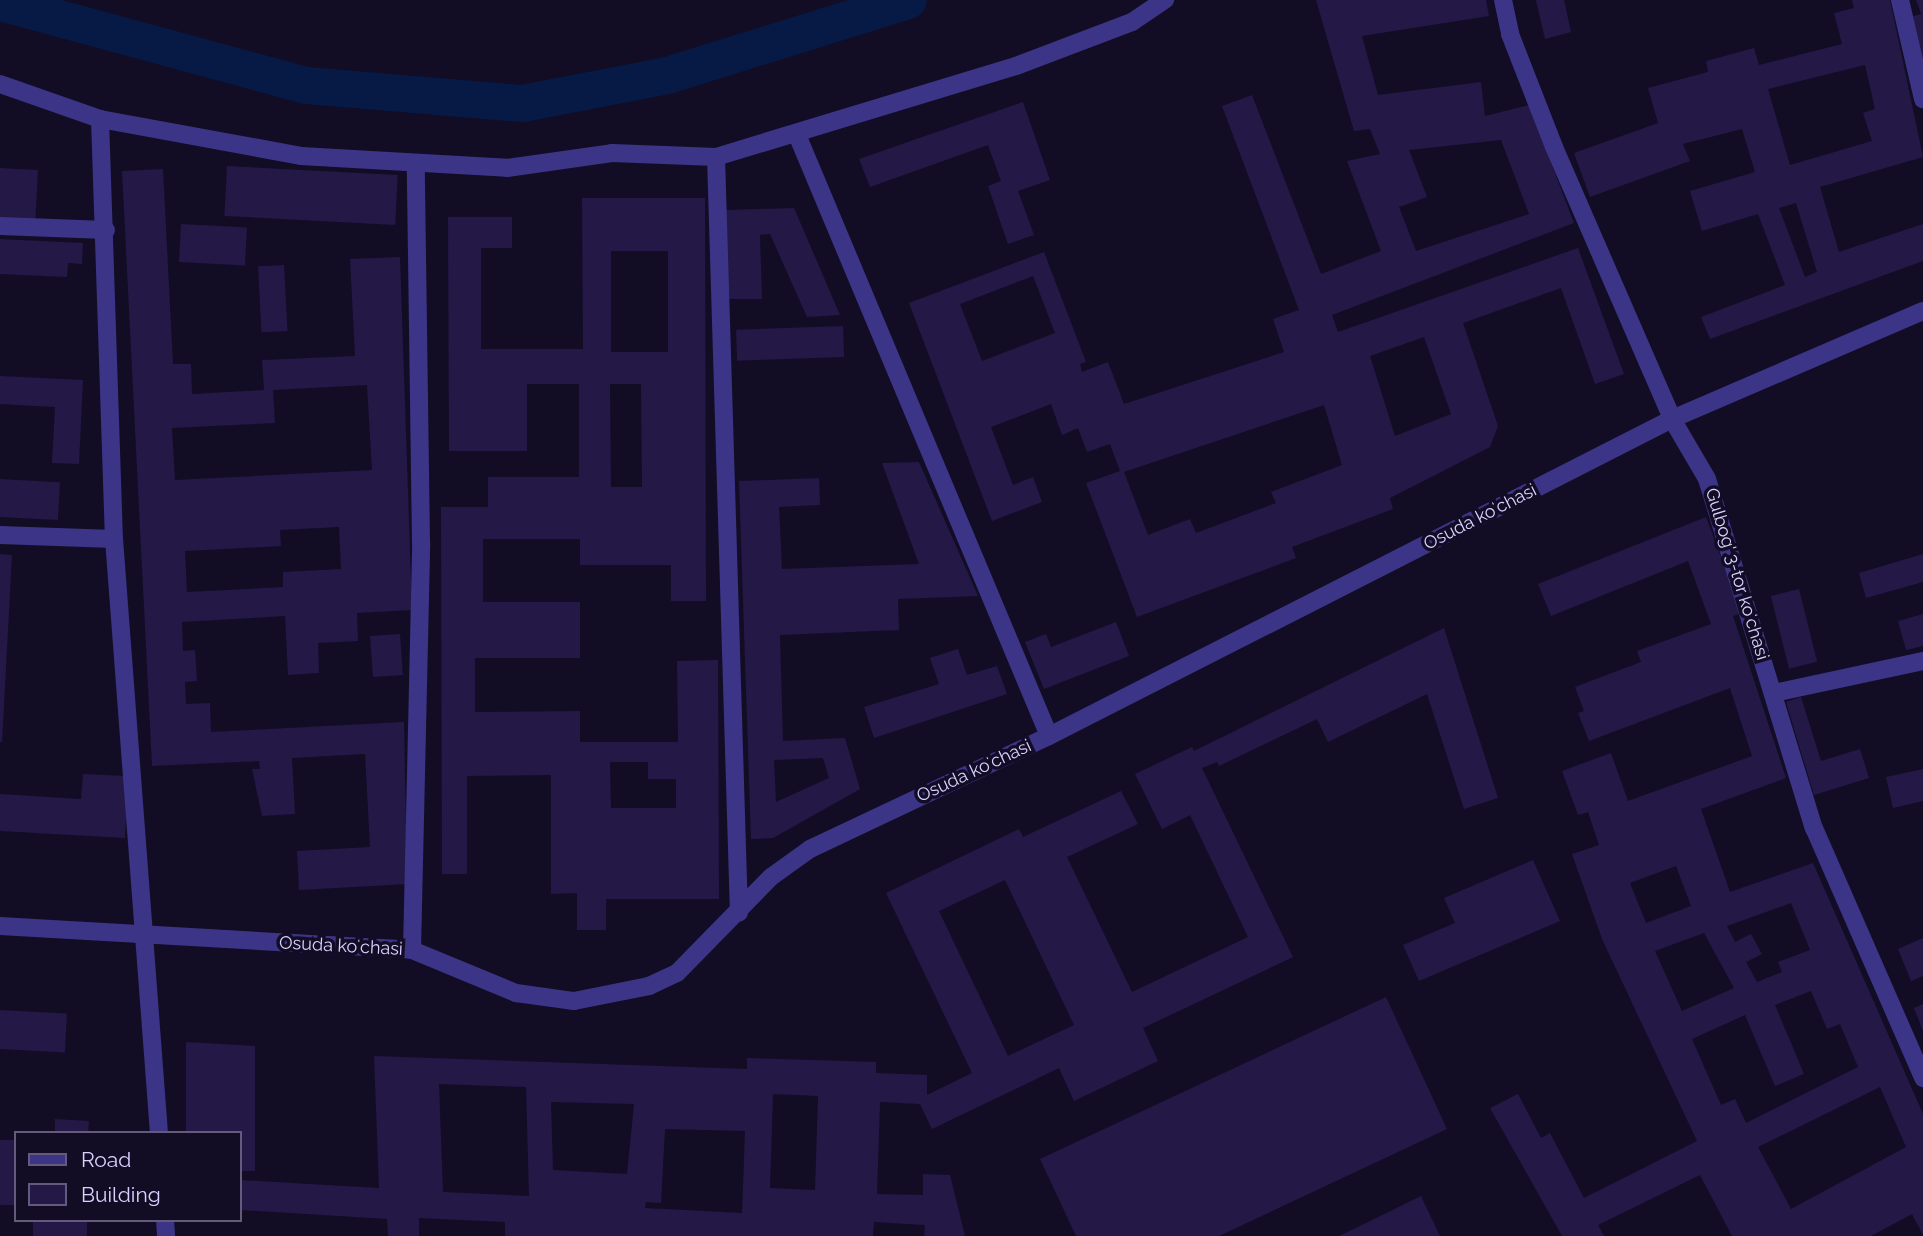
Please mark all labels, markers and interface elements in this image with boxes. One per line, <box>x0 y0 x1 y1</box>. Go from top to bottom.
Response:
street label: Osuda koʻchasi <box>1420 479 1540 555</box>
street label: Gulbog' 3-tor koʻchasi <box>1700 485 1774 663</box>
street label: Osuda koʻchasi <box>913 735 1035 807</box>
street label: Osuda koʻchasi <box>279 932 403 960</box>
legend <box>14 1131 242 1222</box>
text: Road <box>81 1147 131 1172</box>
text: Building <box>81 1182 161 1207</box>

